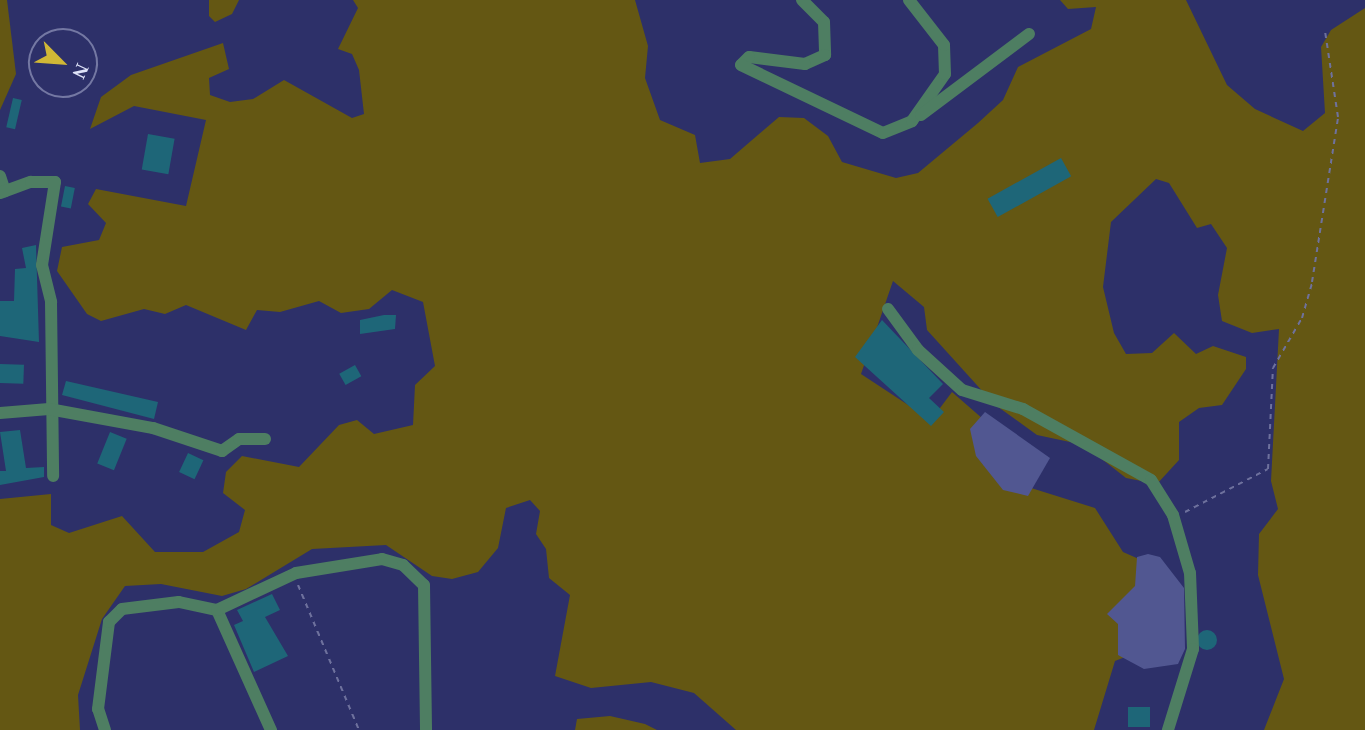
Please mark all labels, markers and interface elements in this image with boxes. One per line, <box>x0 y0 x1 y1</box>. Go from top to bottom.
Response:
north arrow <box>28 28 98 98</box>
text: N <box>68 61 93 82</box>

